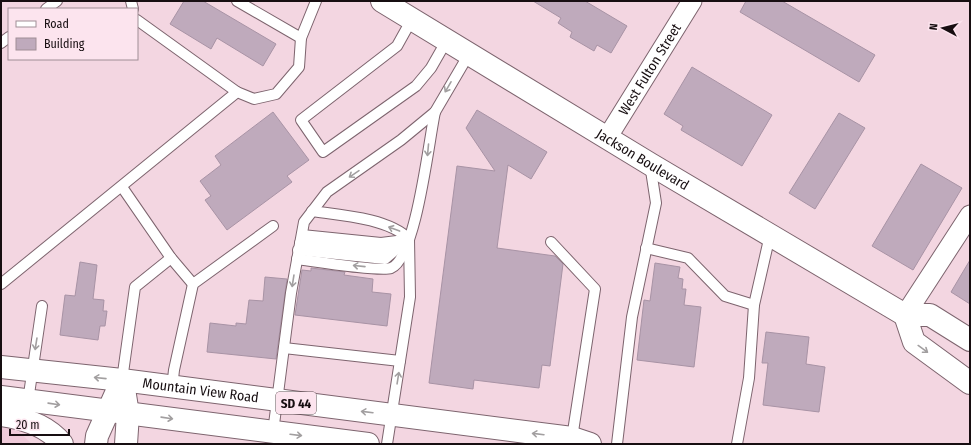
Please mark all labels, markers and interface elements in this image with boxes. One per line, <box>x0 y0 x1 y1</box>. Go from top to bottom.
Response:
legend <box>8 8 138 60</box>
north arrow <box>923 8 963 48</box>
text: Road <box>44 17 69 31</box>
street label: West Fulton Street <box>615 20 685 118</box>
text: N <box>927 23 940 31</box>
text: Building <box>44 37 85 51</box>
one-way arrow <box>444 81 452 93</box>
street label: Jackson Boulevard <box>593 125 692 194</box>
one-way arrow <box>424 144 432 157</box>
one-way arrow <box>349 170 360 178</box>
one-way arrow <box>388 225 401 232</box>
one-way arrow <box>353 262 366 270</box>
one-way arrow <box>289 274 297 287</box>
one-way arrow <box>32 337 40 350</box>
one-way arrow <box>917 344 928 353</box>
one-way arrow <box>394 372 402 385</box>
one-way arrow <box>93 374 106 382</box>
street label: Mountain View Road <box>142 375 260 407</box>
road number: SD 44 <box>276 392 316 414</box>
one-way arrow <box>47 400 60 408</box>
one-way arrow <box>361 408 374 416</box>
scale bar <box>10 411 69 437</box>
one-way arrow <box>160 414 173 422</box>
text: 20 m <box>16 418 40 432</box>
one-way arrow <box>532 430 545 438</box>
one-way arrow <box>289 431 302 439</box>

